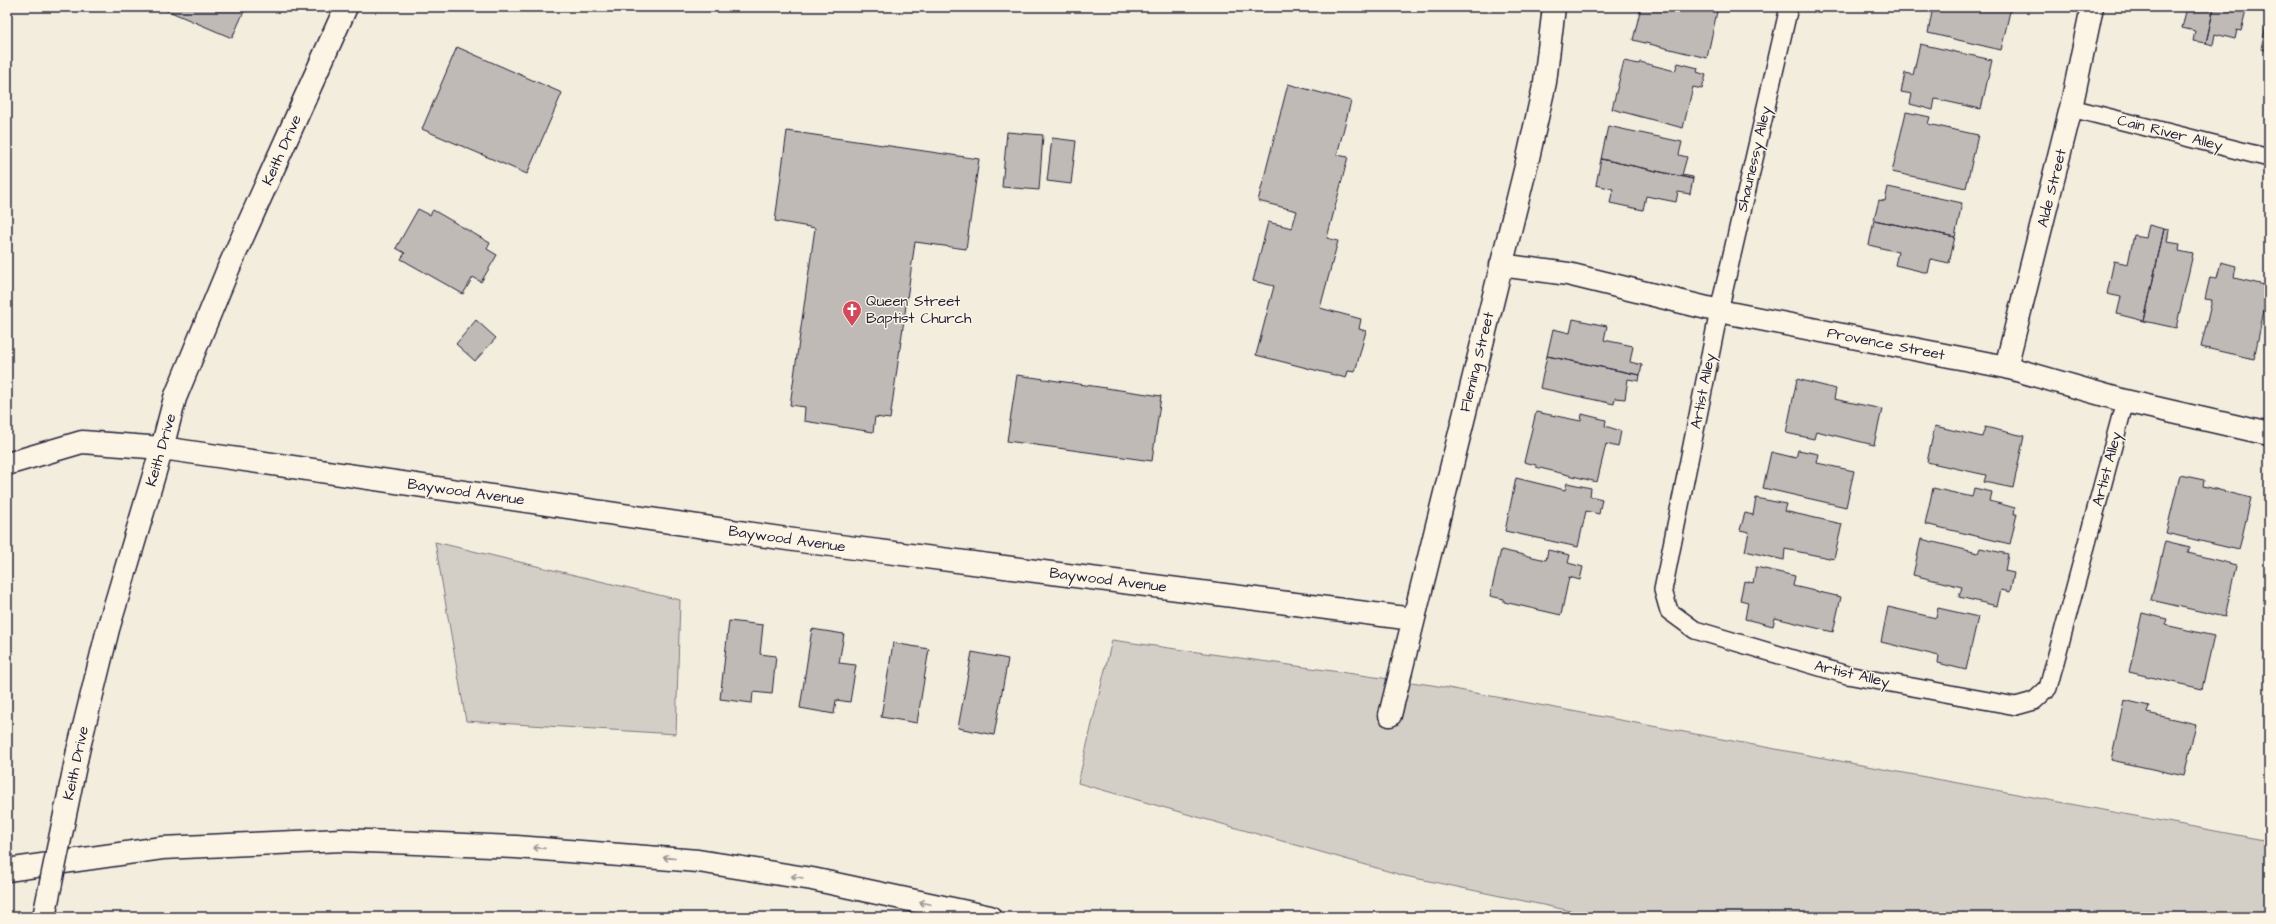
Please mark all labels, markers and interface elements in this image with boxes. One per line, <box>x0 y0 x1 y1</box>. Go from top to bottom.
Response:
street label: Shaunessy Alley <box>1732 104 1777 214</box>
street label: Cain River Alley <box>2115 110 2225 157</box>
street label: Keith Drive <box>257 111 307 189</box>
street label: Alde Street <box>2032 147 2072 229</box>
place label: Queen Street Baptist Church <box>866 291 972 329</box>
church icon: Queen Street Baptist Church <box>841 299 863 327</box>
street label: Fleming Street <box>1454 310 1501 414</box>
street label: Provence Street <box>1825 322 1947 366</box>
street label: Artist Alley <box>1685 351 1722 431</box>
street label: Keith Drive <box>141 411 181 489</box>
street label: Artist Alley <box>2087 429 2128 509</box>
street label: Baywood Avenue <box>406 473 526 512</box>
street label: Baywood Avenue <box>727 520 847 559</box>
street label: Baywood Avenue <box>1048 562 1168 599</box>
street label: Artist Alley <box>1812 655 1892 694</box>
street label: Keith Drive <box>58 724 94 802</box>
one-way arrow <box>533 845 546 852</box>
one-way arrow <box>663 855 676 862</box>
one-way arrow <box>791 873 804 881</box>
one-way arrow <box>918 899 931 907</box>

